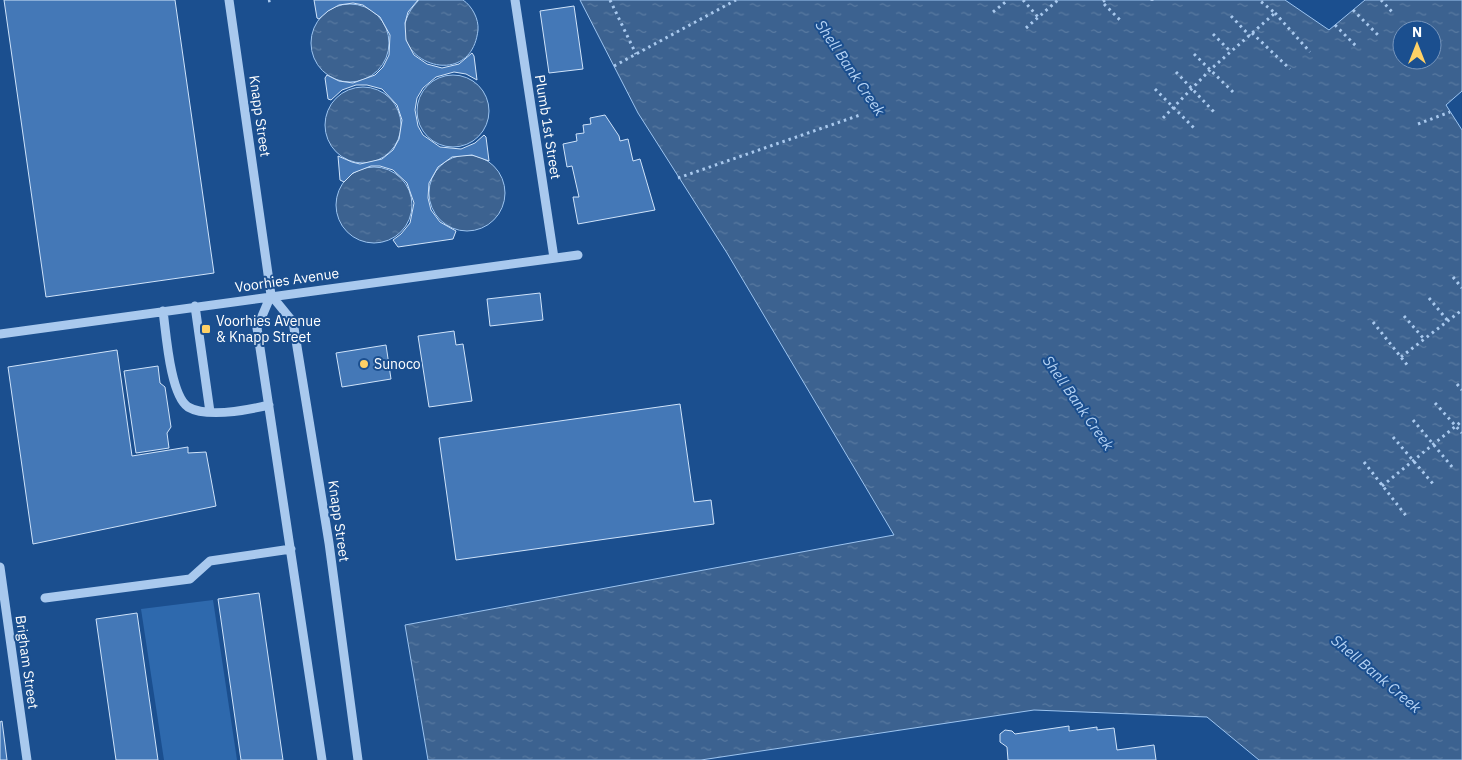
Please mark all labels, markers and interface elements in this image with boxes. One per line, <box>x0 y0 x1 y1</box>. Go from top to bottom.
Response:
water label: Shell Bank Creek <box>811 16 890 119</box>
north arrow <box>1392 20 1442 70</box>
text: N <box>1412 23 1422 41</box>
street label: Plumb 1st Street <box>531 73 565 181</box>
street label: Knapp Street <box>245 74 275 158</box>
street label: Voorhies Avenue <box>234 264 341 296</box>
place label: Voorhies Avenue & Knapp Street <box>216 312 321 346</box>
marker: Voorhies Avenue & Knapp Street <box>200 323 212 335</box>
water label: Shell Bank Creek <box>1039 352 1118 454</box>
place label: Sunoco <box>374 355 421 373</box>
marker: Sunoco <box>358 358 370 370</box>
street label: Knapp Street <box>324 479 354 563</box>
street label: Brigham Street <box>12 614 43 710</box>
water label: Shell Bank Creek <box>1327 630 1425 717</box>

